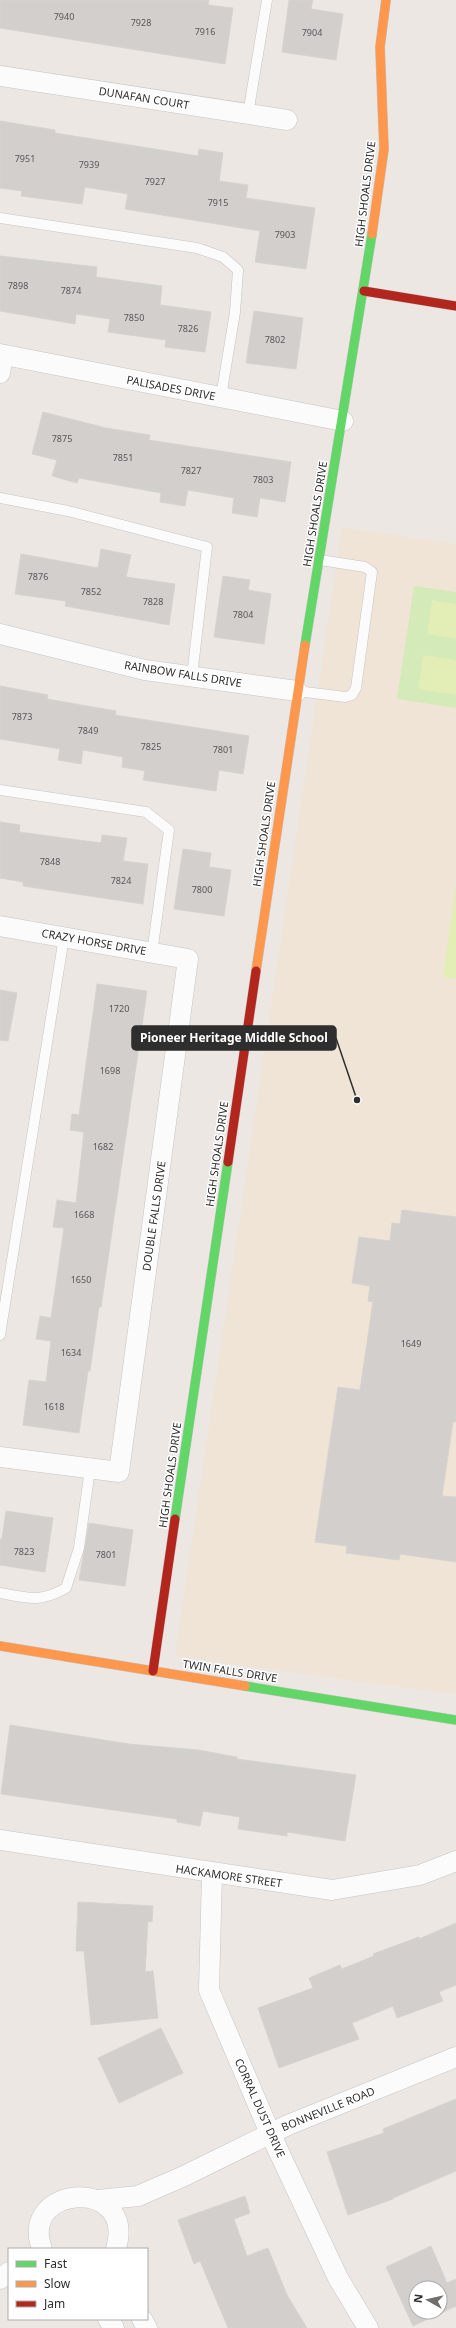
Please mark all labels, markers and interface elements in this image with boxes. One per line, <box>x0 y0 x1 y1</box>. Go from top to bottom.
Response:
house number: 7940 <box>54 10 74 23</box>
house number: 7928 <box>131 16 151 29</box>
house number: 7916 <box>195 25 215 38</box>
house number: 7904 <box>302 26 322 39</box>
street label: DUNAFAN COURT <box>98 83 190 112</box>
street label: HIGH SHOALS DRIVE <box>351 140 378 248</box>
house number: 7951 <box>15 152 35 165</box>
house number: 7939 <box>79 158 99 171</box>
house number: 7927 <box>145 175 165 188</box>
house number: 7915 <box>208 196 228 209</box>
house number: 7903 <box>275 228 295 241</box>
house number: 7898 <box>8 279 28 292</box>
house number: 7874 <box>61 284 81 297</box>
house number: 7850 <box>124 311 144 324</box>
house number: 7826 <box>178 322 198 335</box>
house number: 7802 <box>265 333 285 346</box>
street label: PALISADES DRIVE <box>125 372 217 403</box>
house number: 7875 <box>52 432 72 445</box>
house number: 7851 <box>113 451 133 464</box>
street label: HIGH SHOALS DRIVE <box>299 460 330 568</box>
house number: 7827 <box>181 464 201 477</box>
house number: 7803 <box>253 473 273 486</box>
house number: 7876 <box>28 570 48 583</box>
house number: 7852 <box>81 585 101 598</box>
house number: 7828 <box>143 595 163 608</box>
house number: 7804 <box>233 608 253 621</box>
street label: RAINBOW FALLS DRIVE <box>123 657 243 690</box>
house number: 7873 <box>12 710 32 723</box>
house number: 7849 <box>78 724 98 737</box>
house number: 7825 <box>141 740 161 753</box>
house number: 7801 <box>213 743 233 756</box>
street label: HIGH SHOALS DRIVE <box>249 780 278 888</box>
house number: 7848 <box>40 855 60 868</box>
house number: 7824 <box>111 874 131 887</box>
house number: 7800 <box>192 883 212 896</box>
street label: CRAZY HORSE DRIVE <box>41 925 148 958</box>
house number: 1720 <box>109 1002 129 1015</box>
callout: Pioneer Heritage Middle School <box>132 1026 336 1050</box>
text: Pioneer Heritage Middle School <box>140 1029 328 1046</box>
house number: 1698 <box>100 1064 120 1077</box>
street label: HIGH SHOALS DRIVE <box>202 1100 231 1208</box>
house number: 1682 <box>93 1140 113 1153</box>
street label: DOUBLE FALLS DRIVE <box>138 1160 169 1272</box>
house number: 1668 <box>74 1208 94 1221</box>
house number: 1650 <box>71 1273 91 1286</box>
house number: 1649 <box>401 1337 421 1350</box>
house number: 1634 <box>61 1346 81 1359</box>
house number: 1618 <box>44 1400 64 1413</box>
street label: HIGH SHOALS DRIVE <box>155 1421 184 1529</box>
house number: 7823 <box>14 1545 34 1558</box>
house number: 7801 <box>96 1548 116 1561</box>
street label: TWIN FALLS DRIVE <box>182 1656 278 1685</box>
street label: HACKAMORE STREET <box>175 1861 283 1890</box>
street label: CORRAL DUST DRIVE <box>232 2056 289 2160</box>
street label: BONNEVILLE ROAD <box>279 2083 377 2134</box>
legend <box>8 2248 148 2320</box>
text: Fast <box>44 2255 68 2272</box>
text: Slow <box>44 2275 71 2292</box>
north arrow <box>408 2280 448 2320</box>
text: N <box>410 2293 426 2304</box>
text: Jam <box>43 2295 65 2312</box>

